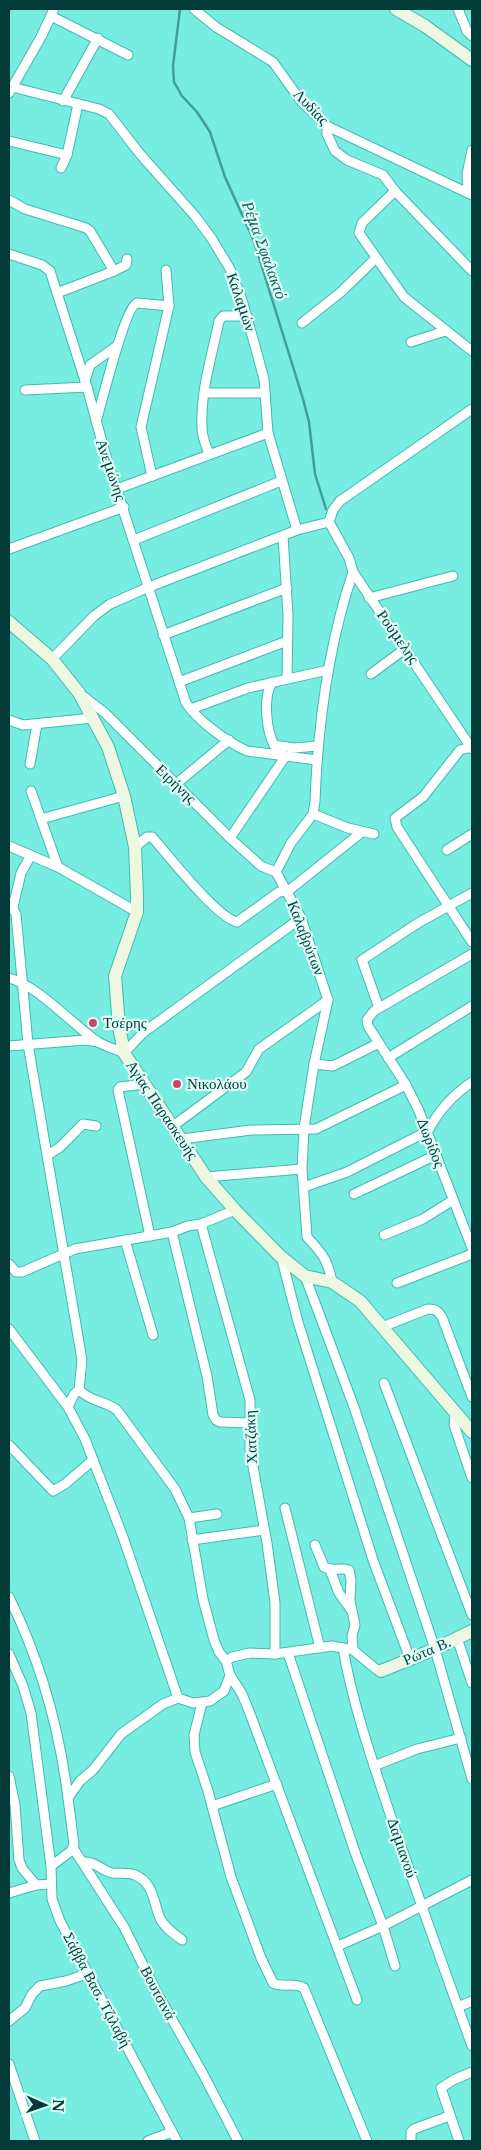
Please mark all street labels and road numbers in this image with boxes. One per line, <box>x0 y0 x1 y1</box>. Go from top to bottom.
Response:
street label: Λυδίας <box>290 85 333 129</box>
street label: Καλαμών <box>223 270 260 334</box>
street label: Ανεμώνης <box>92 436 131 503</box>
street label: Ρούμελης <box>373 606 424 667</box>
street label: Ειρήνης <box>152 760 201 808</box>
street label: Καλαβρύτων <box>284 898 329 978</box>
street label: Αγίας Παρασκευής <box>122 1056 203 1163</box>
street label: Δωρίδος <box>413 1115 450 1170</box>
street label: Χατζάκη <box>240 1410 261 1464</box>
street label: Ρώτα Β. <box>400 1632 454 1669</box>
street label: Δαμιανού <box>383 1815 422 1880</box>
street label: Σάββα Βασ. Τζιλαβή <box>59 1929 136 2051</box>
street label: Βουτσινά <box>137 1963 180 2023</box>

